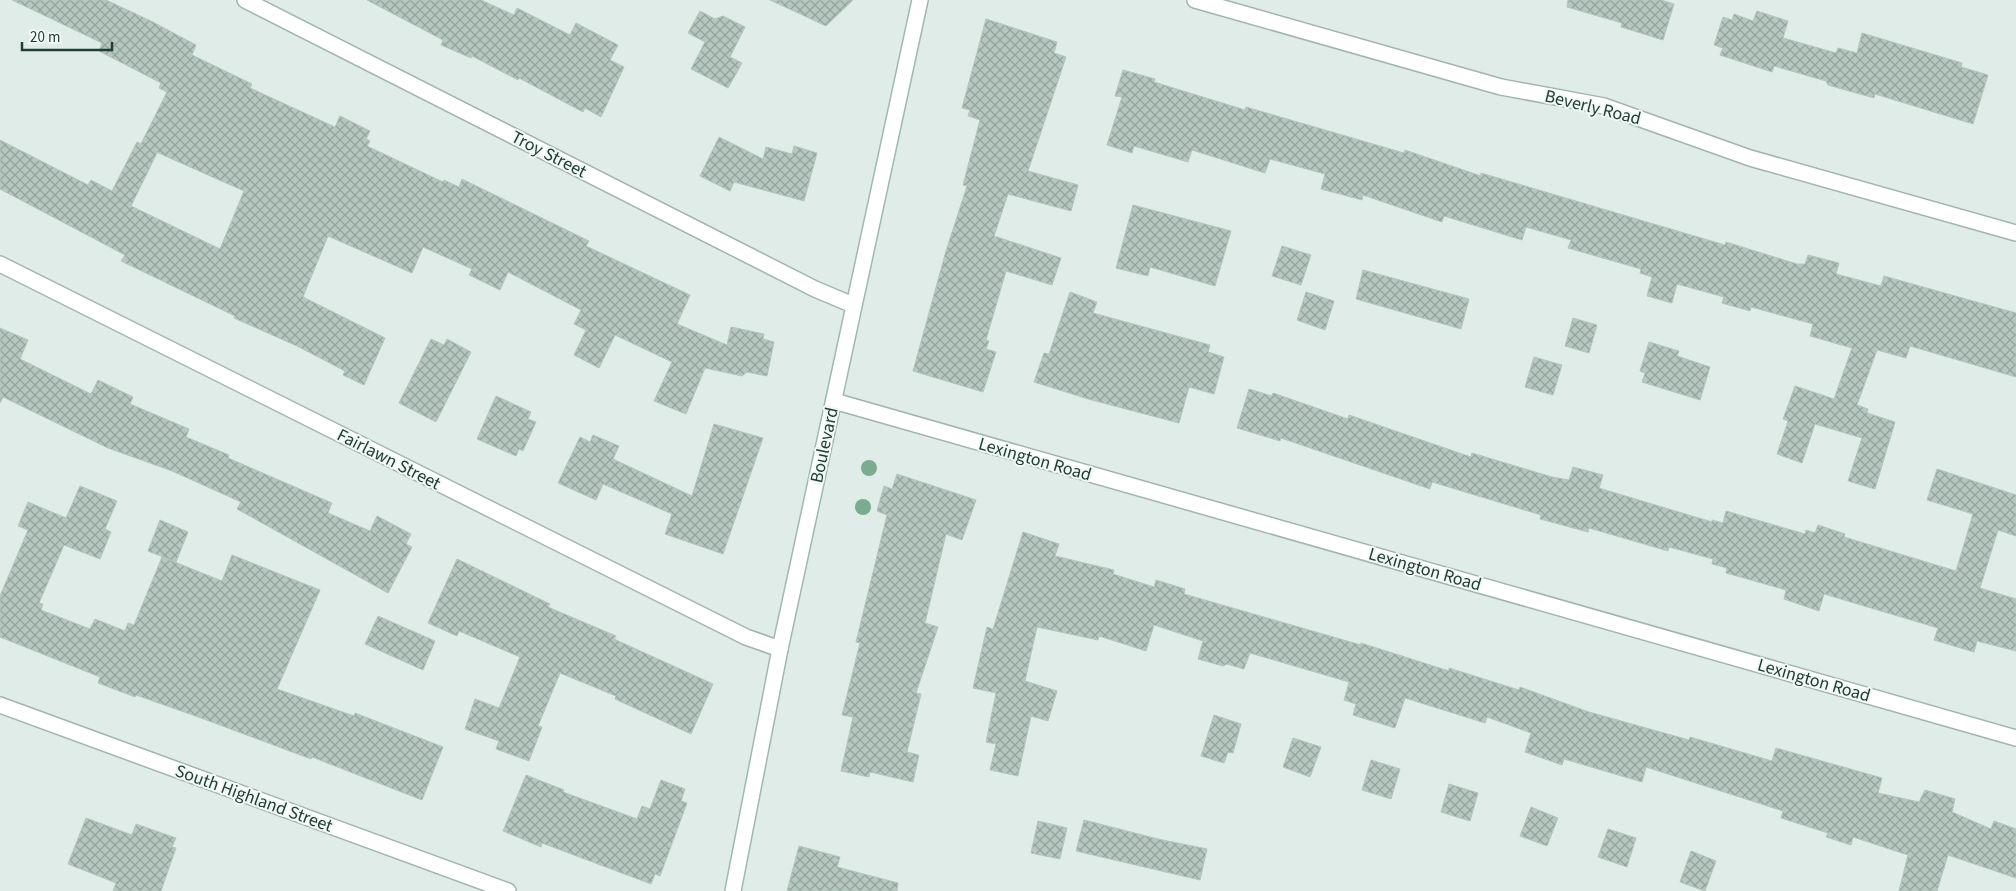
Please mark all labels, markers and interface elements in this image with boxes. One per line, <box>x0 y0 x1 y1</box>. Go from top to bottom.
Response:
scale bar <box>22 20 112 52</box>
text: 20 m <box>30 27 60 48</box>
street label: Beverly Road <box>1542 83 1644 132</box>
street label: Troy Street <box>507 125 591 184</box>
street label: Boulevard <box>804 405 845 485</box>
street label: Fairlawn Street <box>333 423 445 496</box>
street label: Lexington Road <box>975 431 1094 488</box>
street label: Lexington Road <box>1365 541 1484 598</box>
street label: Lexington Road <box>1754 652 1873 709</box>
street label: South Highland Street <box>172 758 336 839</box>

